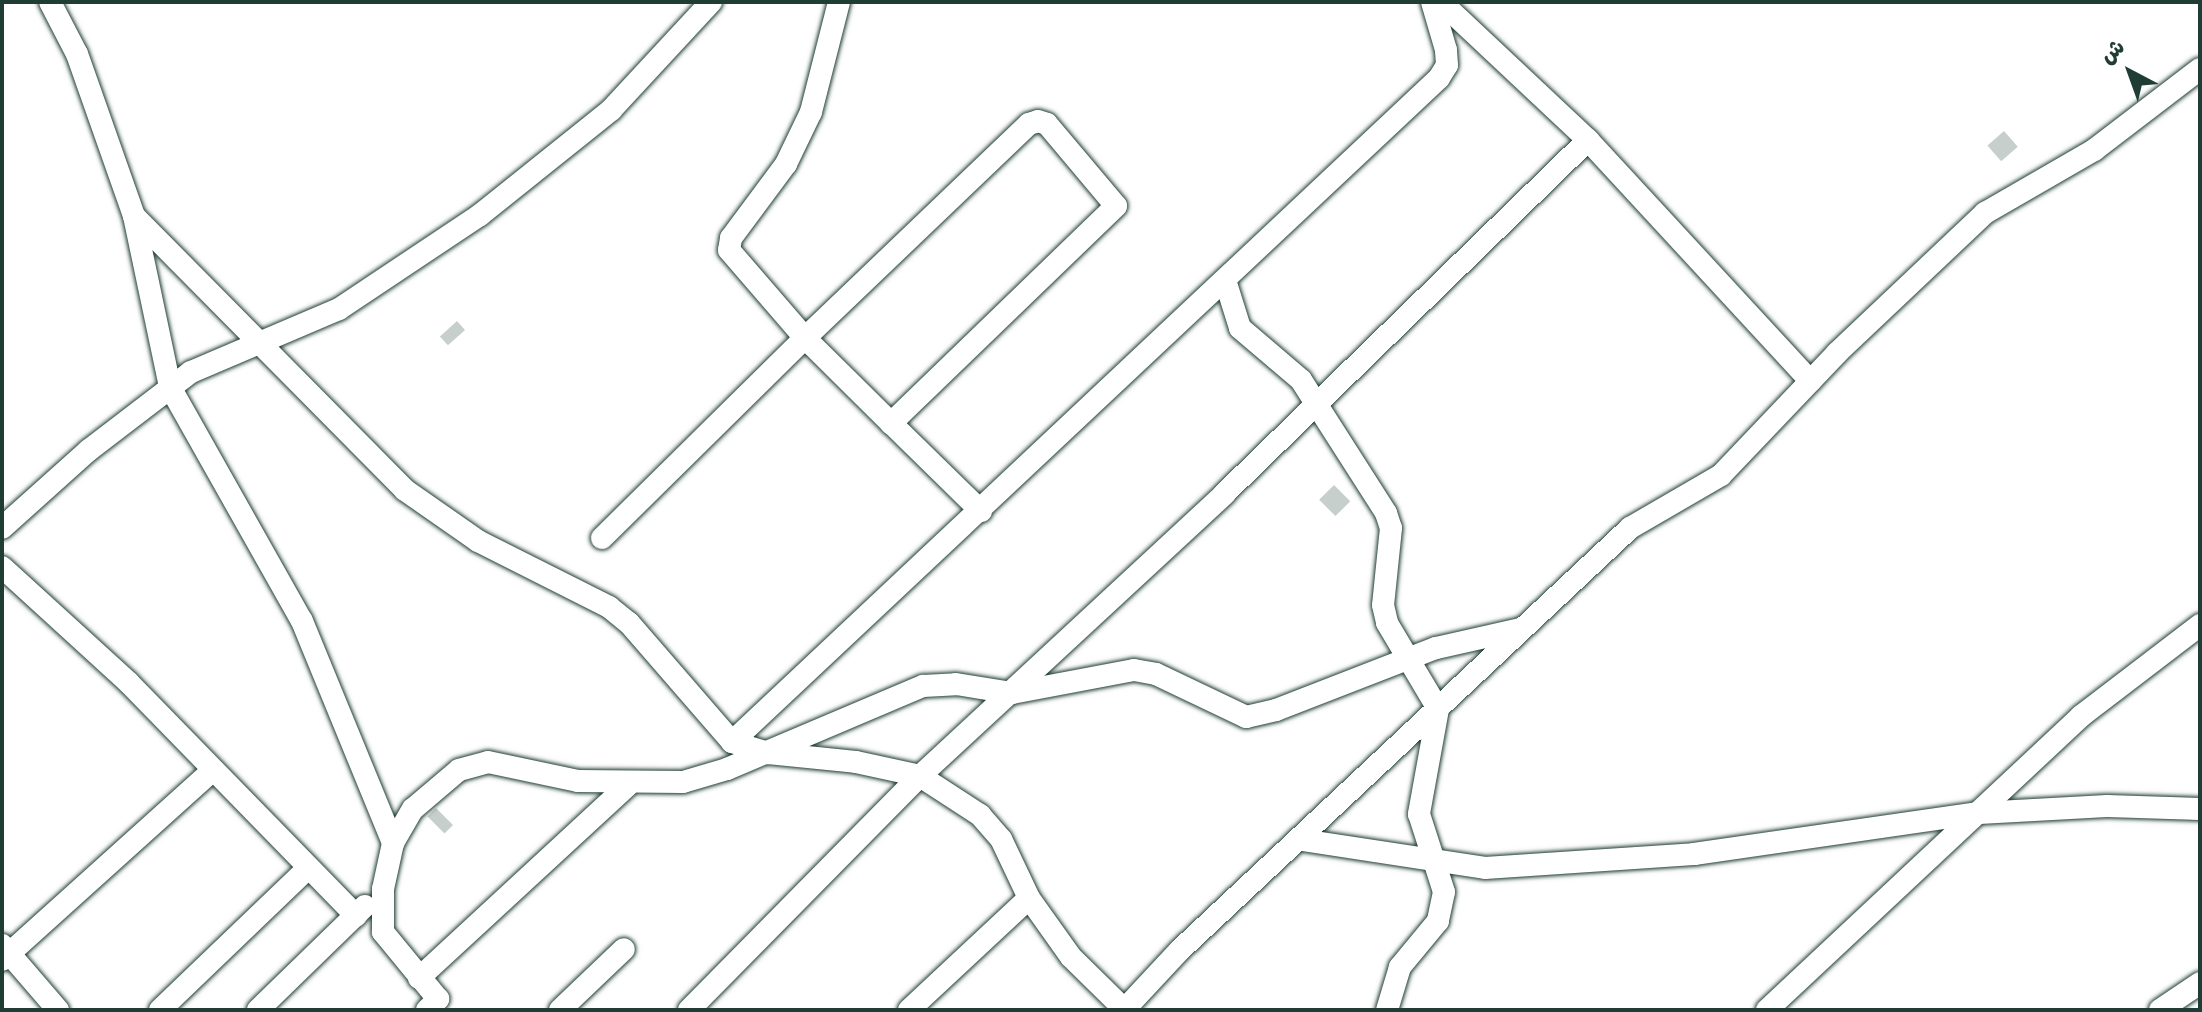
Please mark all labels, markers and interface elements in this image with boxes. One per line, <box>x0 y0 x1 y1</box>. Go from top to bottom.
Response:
north arrow <box>2090 32 2170 112</box>
text: ش <box>2095 34 2133 73</box>

